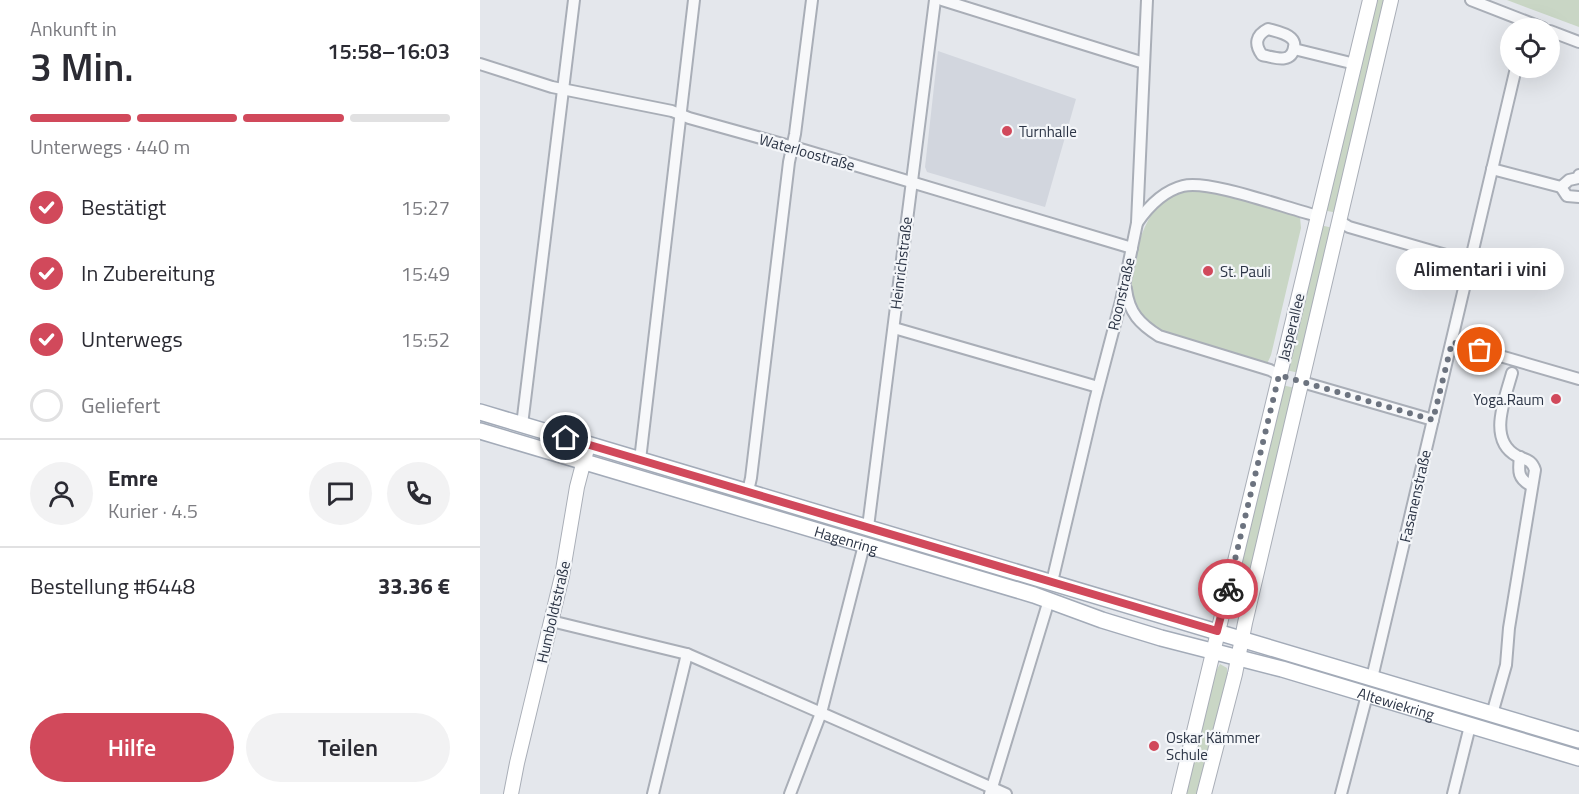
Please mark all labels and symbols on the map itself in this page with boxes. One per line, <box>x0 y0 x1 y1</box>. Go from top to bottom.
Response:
place label: Turnhalle <box>1019 120 1077 143</box>
marker: Turnhalle <box>1000 124 1014 138</box>
street label: Waterloostraße <box>756 127 858 177</box>
street label: Heinrichstraße <box>884 215 918 311</box>
callout: Alimentari i vini <box>1396 248 1564 290</box>
street label: Roonstraße <box>1101 255 1141 333</box>
place label: St. Pauli <box>1220 260 1271 283</box>
marker: St. Pauli <box>1201 264 1215 278</box>
street label: Jasperallee <box>1271 291 1311 363</box>
pin <box>1454 324 1505 375</box>
place label: Yoga.Raum <box>1473 388 1544 411</box>
marker: Yoga.Raum <box>1549 392 1563 406</box>
pin <box>540 412 591 463</box>
street label: Fasanenstraße <box>1393 448 1437 544</box>
street label: Hagenring <box>812 519 881 560</box>
street label: Humboldtstraße <box>530 559 576 665</box>
courier <box>1198 559 1258 619</box>
street label: Altewiekring <box>1355 681 1438 726</box>
place label: Oskar Kämmer Schule <box>1166 726 1260 766</box>
marker: Oskar Kämmer Schule <box>1147 739 1161 753</box>

